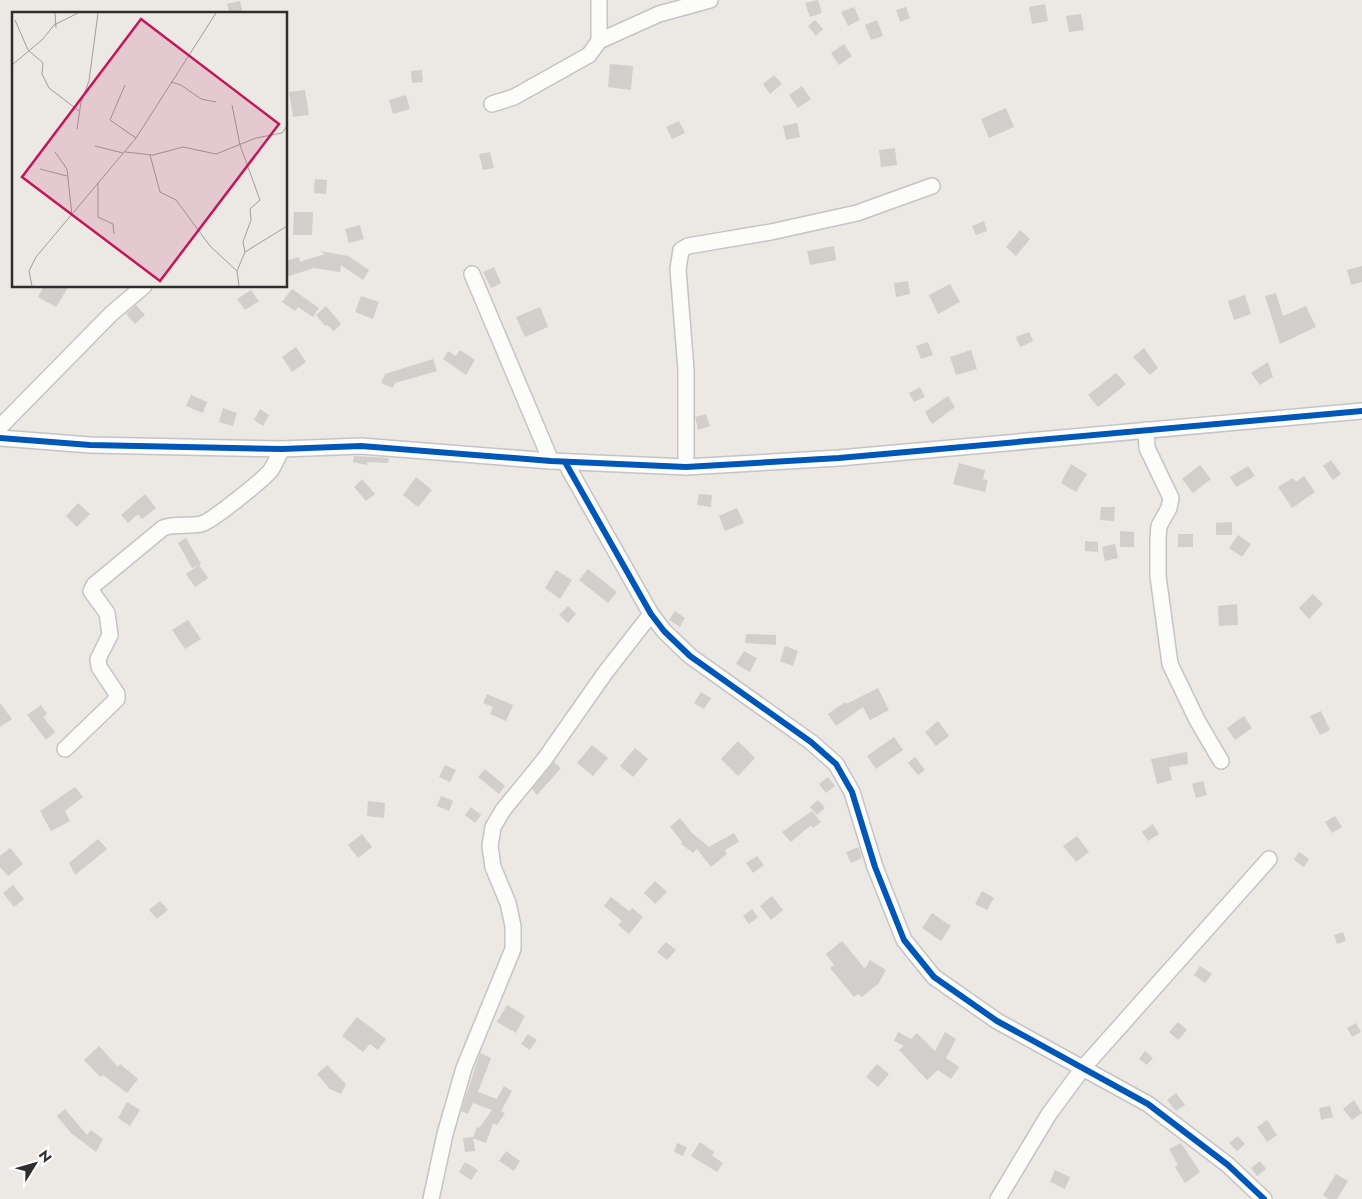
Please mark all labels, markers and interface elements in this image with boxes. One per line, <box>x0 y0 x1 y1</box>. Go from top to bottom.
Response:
inset map <box>12 12 288 288</box>
north arrow <box>10 1139 60 1189</box>
text: N <box>34 1146 57 1167</box>

